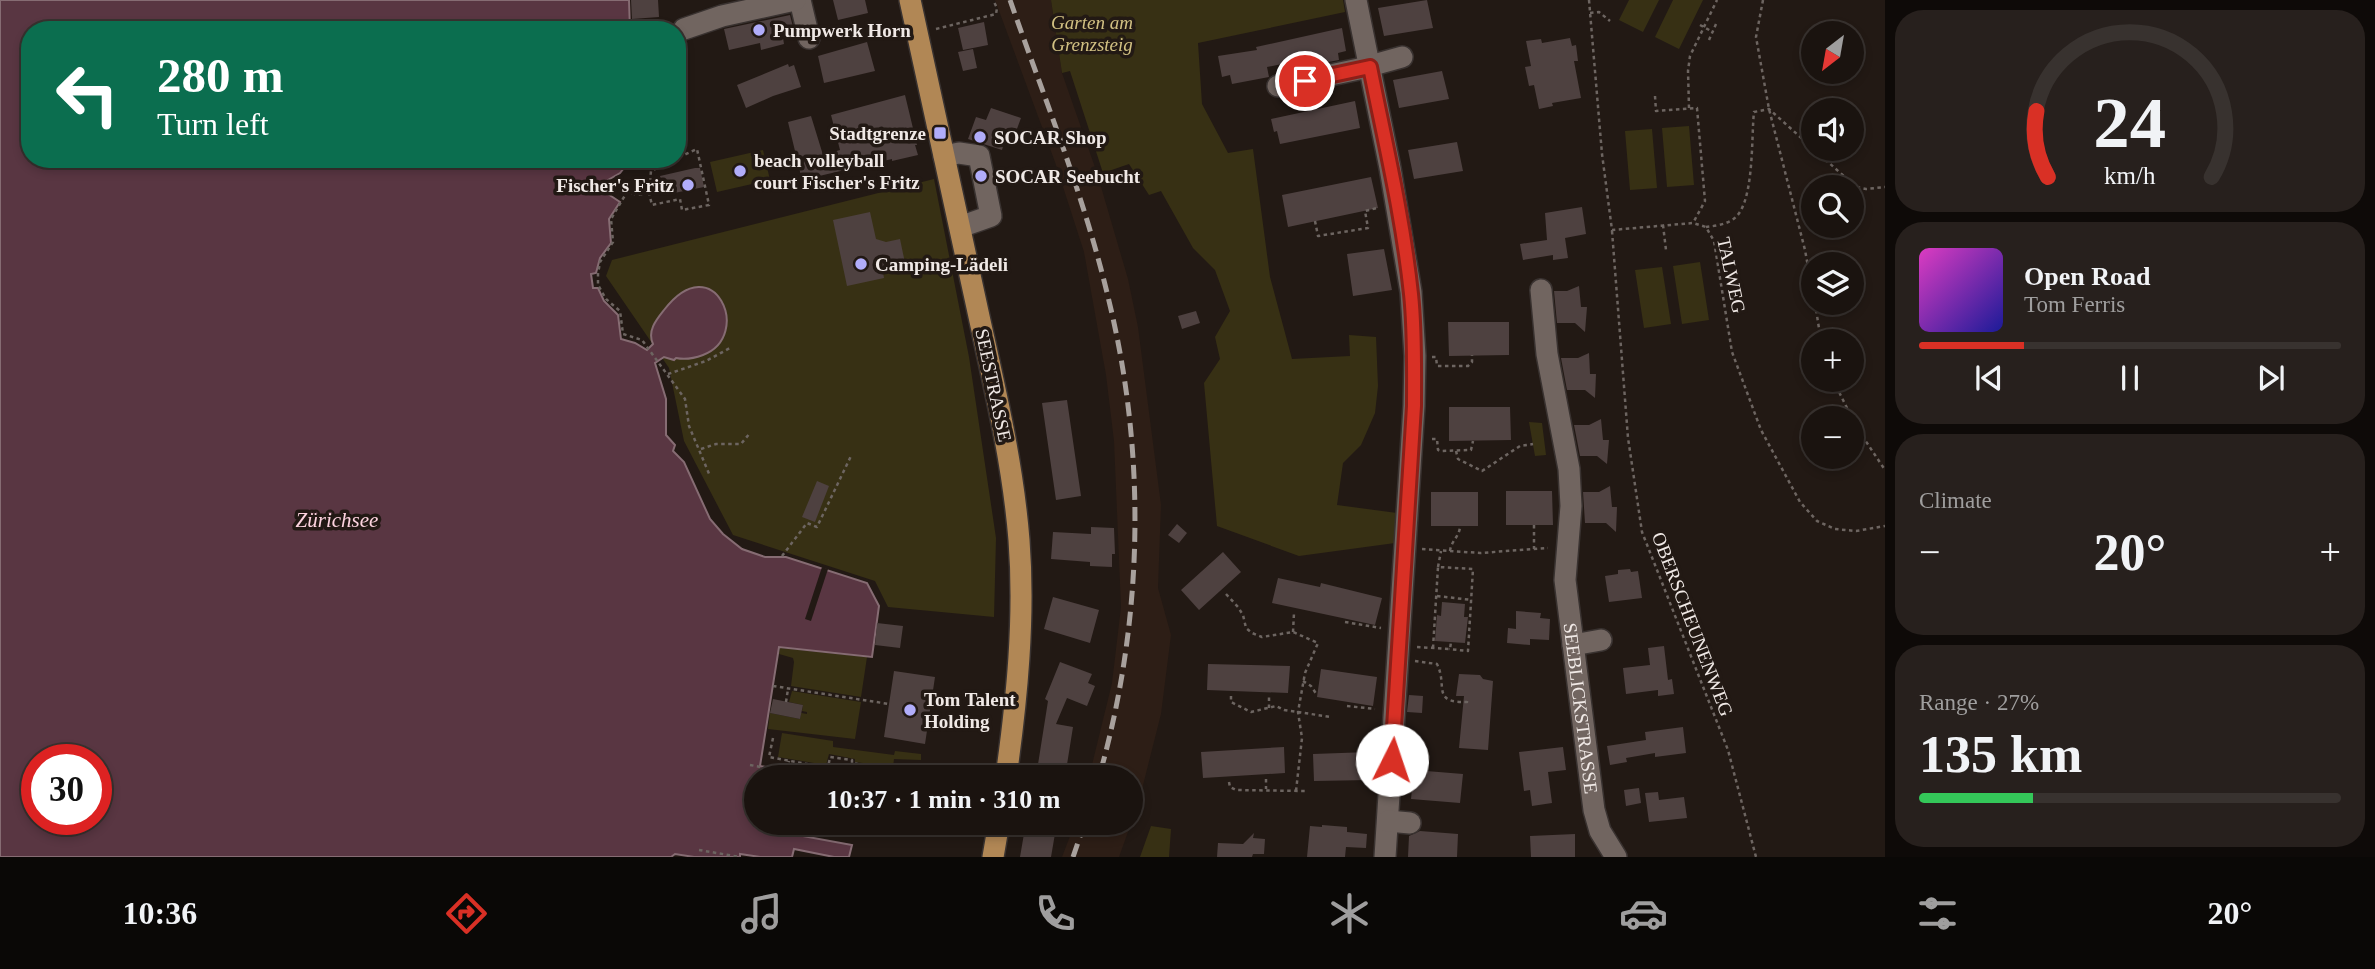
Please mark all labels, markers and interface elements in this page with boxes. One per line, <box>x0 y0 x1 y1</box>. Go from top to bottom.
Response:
park label: Garten am Grenzsteig <box>1051 12 1133 55</box>
place label: Pumpwerk Horn <box>773 20 911 41</box>
north arrow <box>1801 21 1864 84</box>
map controls <box>1801 21 1864 469</box>
marker: Pumpwerk Horn <box>751 22 767 38</box>
text: 280 m <box>157 48 284 103</box>
icon: left <box>42 49 133 140</box>
pin <box>1275 51 1335 111</box>
icon: arrive <box>1286 62 1324 100</box>
text: 24 <box>2094 82 2166 163</box>
button: sound <box>1801 98 1864 161</box>
text: Turn left <box>157 106 269 142</box>
place label: Stadtgrenze <box>829 123 926 144</box>
marker: Stadtgrenze <box>932 125 948 141</box>
place label: SOCAR Shop <box>994 127 1106 148</box>
marker: SOCAR Shop <box>972 129 988 145</box>
place label: beach volleyball court Fischer's Fritz <box>754 150 920 193</box>
text: km/h <box>2104 162 2156 189</box>
marker: beach volleyball court Fischer's Fritz <box>732 163 748 179</box>
place label: SOCAR Seebucht <box>995 166 1141 187</box>
marker: SOCAR Seebucht <box>973 168 989 184</box>
place label: Fischer's Fritz <box>556 175 675 196</box>
button: search <box>1801 175 1864 238</box>
marker: Fischer's Fritz <box>680 177 696 193</box>
street label: TALWEG <box>1713 235 1750 315</box>
button: layers <box>1801 252 1864 315</box>
place label: Camping-Lädeli <box>875 254 1008 275</box>
marker: Camping-Lädeli <box>853 256 869 272</box>
text: Open Road <box>2024 262 2150 291</box>
text: Tom Ferris <box>2024 292 2125 317</box>
street label: SEESTRASSE <box>971 327 1016 444</box>
button: + <box>1801 329 1864 392</box>
icon: previous <box>1970 359 2008 397</box>
icon: pause <box>2111 359 2149 397</box>
icon: next <box>2252 359 2290 397</box>
button: − <box>1801 406 1864 469</box>
text: Climate <box>1919 488 1992 513</box>
water label: Zürichsee <box>296 508 378 532</box>
text: 20° <box>2094 524 2166 581</box>
street label: OBERSCHEUNENWEG <box>1648 529 1737 719</box>
text: − <box>1919 531 1940 573</box>
text: + <box>2320 531 2341 573</box>
street label: SEEBLICKSTRASSE <box>1559 622 1602 795</box>
place label: Tom Talent Holding <box>924 689 1016 732</box>
text: Range · 27% <box>1919 690 2039 715</box>
marker: Tom Talent Holding <box>902 702 918 718</box>
position arrow <box>1355 723 1429 797</box>
text: 135 km <box>1919 726 2082 783</box>
speed limit sign: 30 <box>21 744 112 835</box>
text: 10:37 · 1 min · 310 m <box>827 785 1061 814</box>
icon: directions <box>442 889 491 938</box>
icon: music <box>737 889 786 938</box>
icon: phone <box>1031 889 1080 938</box>
icon: climate <box>1325 889 1374 938</box>
icon: car <box>1619 889 1668 938</box>
icon: filters <box>1913 889 1962 938</box>
text: 10:36 <box>123 895 197 931</box>
text: 20° <box>2208 895 2252 931</box>

